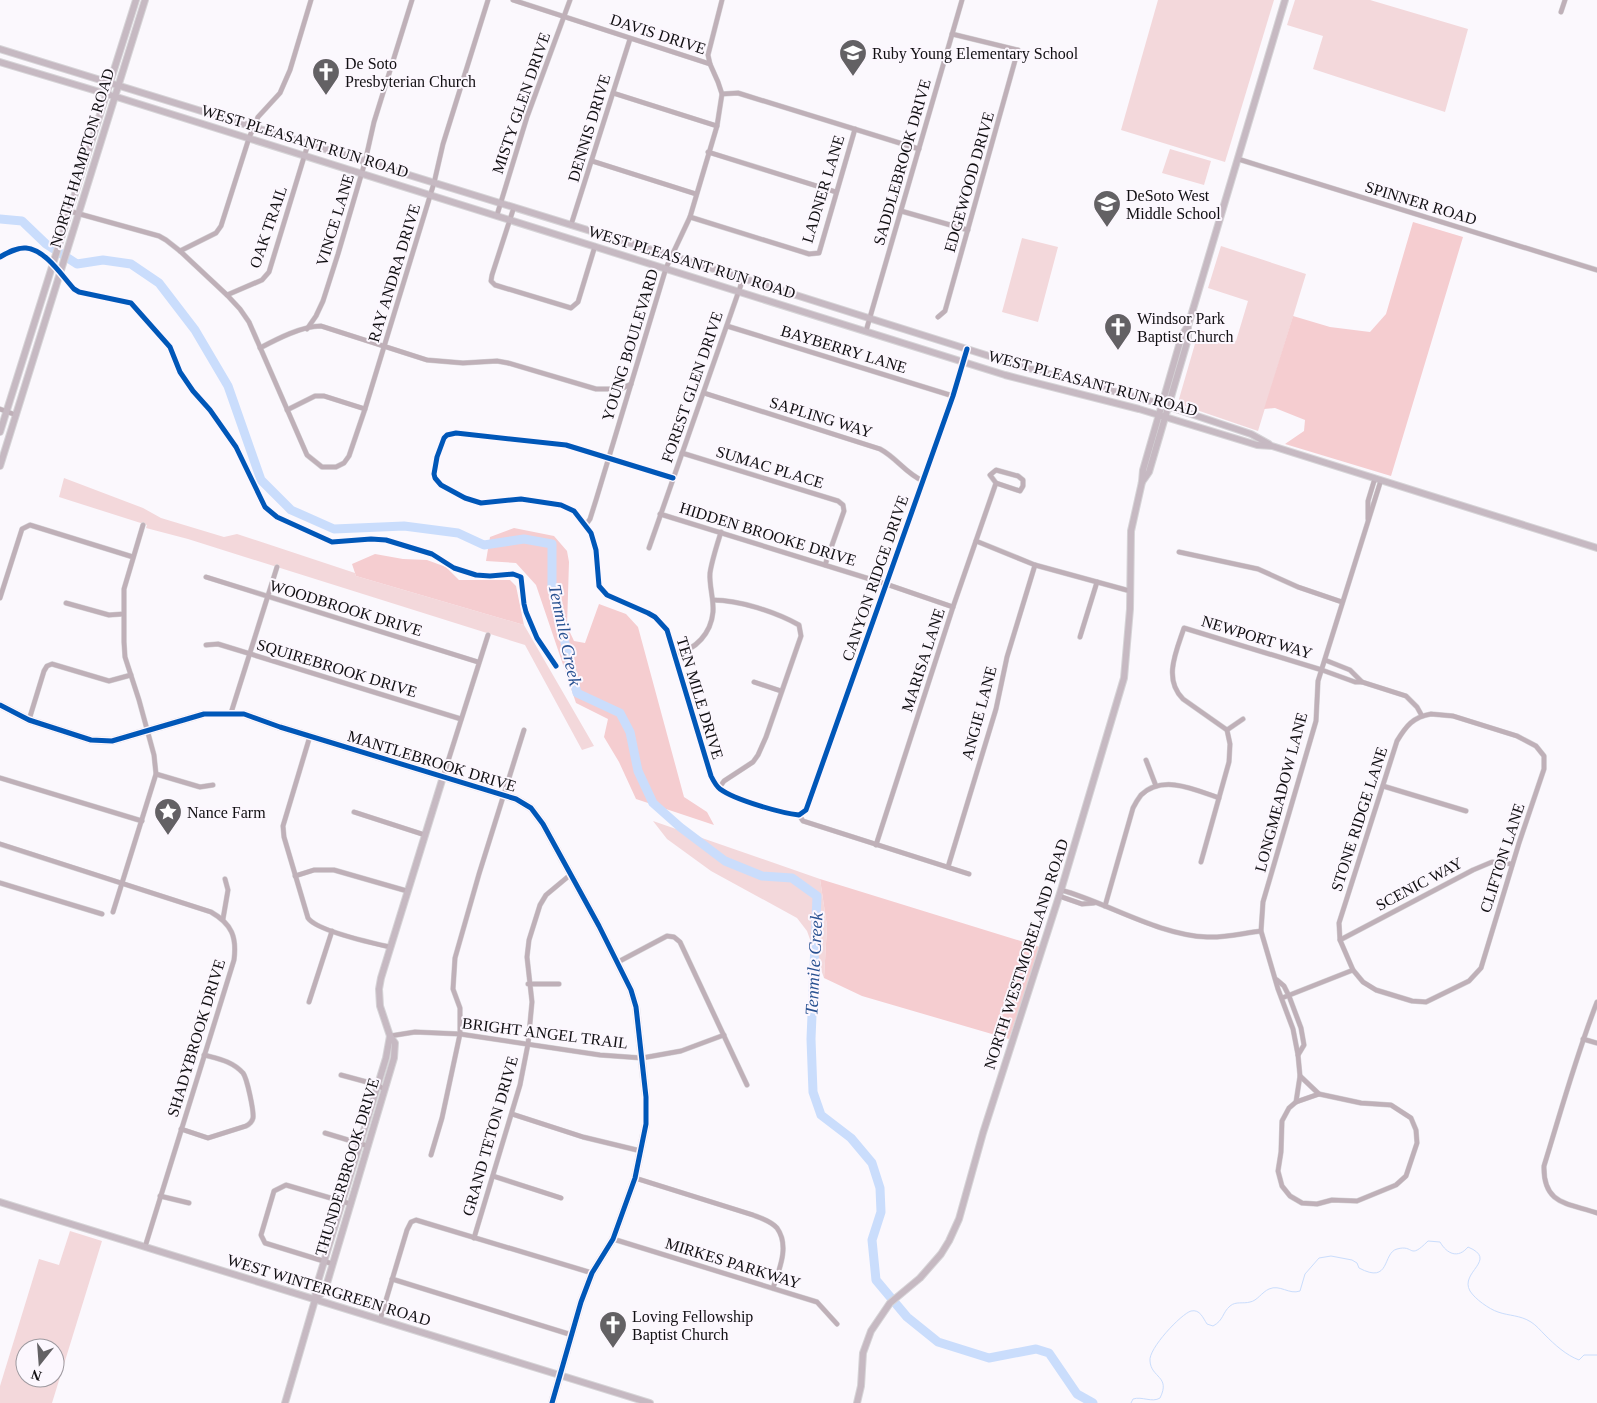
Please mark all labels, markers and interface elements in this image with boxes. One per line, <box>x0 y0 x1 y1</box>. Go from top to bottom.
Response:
street label: DAVIS DRIVE <box>608 11 708 57</box>
street label: MISTY GLEN DRIVE <box>489 30 553 176</box>
school or university icon: Ruby Young Elementary School <box>838 38 868 77</box>
place label: Ruby Young Elementary School <box>872 45 1079 63</box>
place label: De Soto Presbyterian Church <box>345 55 476 91</box>
church icon: De Soto Presbyterian Church <box>311 57 341 96</box>
street label: NORTH HAMPTON ROAD <box>47 66 117 250</box>
street label: DENNIS DRIVE <box>565 72 613 184</box>
street label: SADDLEBROOK DRIVE <box>870 77 934 247</box>
street label: WEST PLEASANT RUN ROAD <box>199 101 411 181</box>
street label: EDGEWOOD DRIVE <box>941 110 997 254</box>
street label: LADNER LANE <box>799 133 847 245</box>
street label: VINCE LANE <box>313 172 357 268</box>
street label: SPINNER ROAD <box>1363 178 1479 228</box>
street label: OAK TRAIL <box>246 184 290 270</box>
place label: DeSoto West Middle School <box>1126 187 1221 222</box>
school or university icon: DeSoto West Middle School <box>1092 189 1122 228</box>
street label: RAY ANDRA DRIVE <box>365 202 423 344</box>
street label: WEST PLEASANT RUN ROAD <box>586 222 798 302</box>
street label: YOUNG BOULEVARD <box>599 267 661 423</box>
street label: FOREST GLEN DRIVE <box>658 309 726 465</box>
place label: Windsor Park Baptist Church <box>1137 310 1233 346</box>
church icon: Windsor Park Baptist Church <box>1103 312 1133 351</box>
street label: BAYBERRY LANE <box>779 322 909 376</box>
street label: WEST PLEASANT RUN ROAD <box>987 347 1199 419</box>
street label: SAPLING WAY <box>768 393 875 441</box>
street label: SUMAC PLACE <box>714 443 826 491</box>
street label: CANYON RIDGE DRIVE <box>839 493 911 663</box>
street label: HIDDEN BROOKE DRIVE <box>678 499 858 569</box>
street label: WOODBROOK DRIVE <box>268 577 424 639</box>
water label: Tenmile Creek <box>544 582 586 689</box>
street label: MARISA LANE <box>898 606 948 714</box>
street label: NEWPORT WAY <box>1200 612 1315 662</box>
street label: TEN MILE DRIVE <box>673 635 727 761</box>
street label: SQUIREBROOK DRIVE <box>255 636 419 700</box>
street label: ANGIE LANE <box>958 664 1000 762</box>
street label: LONGMEADOW LANE <box>1251 710 1311 874</box>
street label: MANTLEBROOK DRIVE <box>346 727 518 795</box>
street label: STONE RIDGE LANE <box>1328 745 1390 893</box>
place icon: Nance Farm <box>153 797 183 836</box>
street label: CLIFTON LANE <box>1476 801 1528 915</box>
place label: Nance Farm <box>187 804 266 821</box>
street label: NORTH WESTMORELAND ROAD <box>981 837 1071 1071</box>
street label: SCENIC WAY <box>1373 854 1466 914</box>
water label: Tenmile Creek <box>801 911 827 1016</box>
street label: SHADYBROOK DRIVE <box>164 957 228 1119</box>
street label: BRIGHT ANGEL TRAIL <box>461 1014 629 1052</box>
street label: GRAND TETON DRIVE <box>459 1054 521 1218</box>
street label: THUNDERBROOK DRIVE <box>312 1076 382 1258</box>
street label: MIRKES PARKWAY <box>663 1234 803 1292</box>
street label: WEST WINTERGREEN ROAD <box>225 1251 433 1329</box>
place label: Loving Fellowship Baptist Church <box>632 1308 753 1344</box>
church icon: Loving Fellowship Baptist Church <box>598 1310 628 1349</box>
north arrow <box>15 1338 65 1388</box>
text: N <box>29 1366 43 1384</box>

